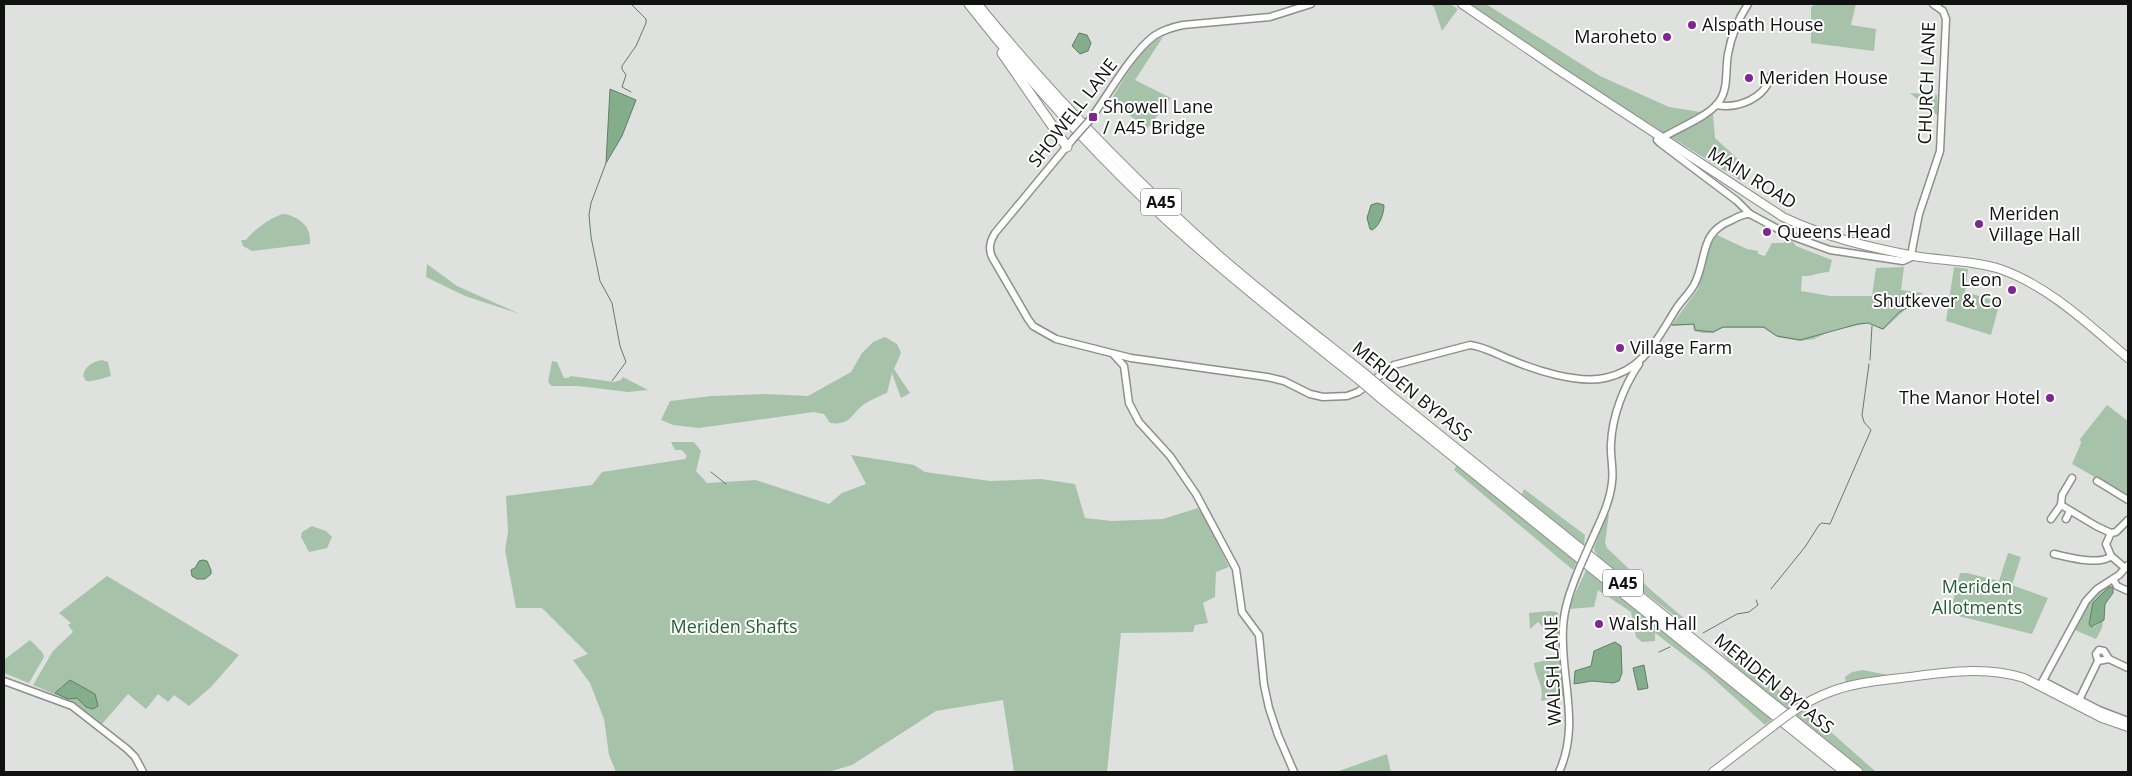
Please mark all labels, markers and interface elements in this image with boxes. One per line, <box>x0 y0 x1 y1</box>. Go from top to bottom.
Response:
place label: Alspath House <box>1702 12 1823 36</box>
marker: Alspath House <box>1686 19 1698 31</box>
street label: CHURCH LANE <box>1912 21 1940 145</box>
place label: Maroheto <box>1574 24 1657 48</box>
marker: Maroheto <box>1661 31 1673 43</box>
street label: SHOWELL LANE <box>1022 53 1122 172</box>
place label: Meriden House <box>1759 65 1888 89</box>
marker: Meriden House <box>1743 72 1755 84</box>
place label: Showell Lane / A45 Bridge <box>1103 94 1213 139</box>
marker: Showell Lane / A45 Bridge <box>1087 111 1099 123</box>
street label: MAIN ROAD <box>1704 140 1801 214</box>
road number: A45 <box>1141 188 1181 216</box>
place label: Meriden Village Hall <box>1989 201 2080 246</box>
marker: Meriden Village Hall <box>1973 218 1985 230</box>
place label: Queens Head <box>1777 219 1891 243</box>
marker: Queens Head <box>1761 226 1773 238</box>
place label: Leon Shutkever & Co <box>1873 267 2002 312</box>
marker: Leon Shutkever & Co <box>2006 284 2018 296</box>
place label: Village Farm <box>1630 335 1732 359</box>
street label: MERIDEN BYPASS <box>1348 336 1478 447</box>
marker: Village Farm <box>1614 342 1626 354</box>
place label: The Manor Hotel <box>1899 385 2040 409</box>
marker: The Manor Hotel <box>2044 392 2056 404</box>
road number: A45 <box>1603 570 1643 596</box>
park label: Meriden Allotments <box>1932 574 2022 619</box>
place label: Walsh Hall <box>1609 611 1697 635</box>
park label: Meriden Shafts <box>671 614 798 638</box>
street label: WALSH LANE <box>1538 616 1566 726</box>
marker: Walsh Hall <box>1593 618 1605 630</box>
street label: MERIDEN BYPASS <box>1710 628 1840 739</box>

